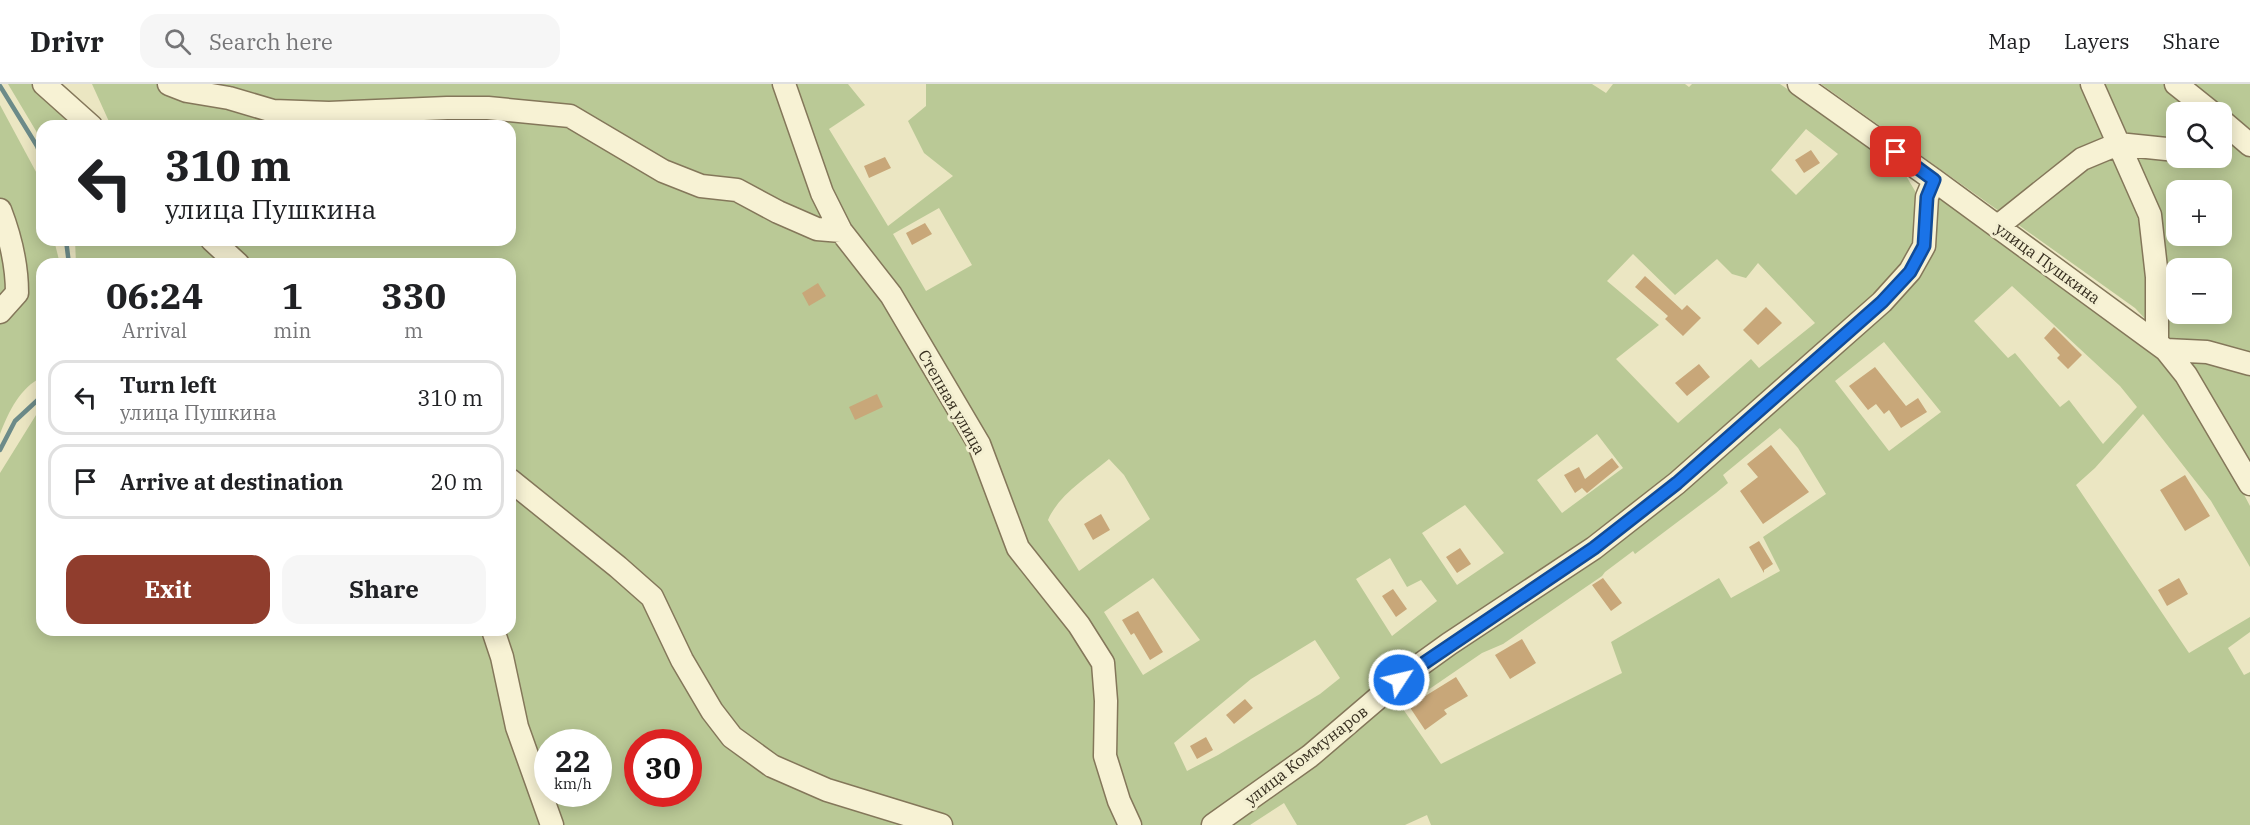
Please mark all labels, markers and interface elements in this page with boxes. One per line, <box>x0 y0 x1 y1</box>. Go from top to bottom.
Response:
search box <box>140 14 560 68</box>
text: Drivr <box>30 23 104 60</box>
icon: search <box>161 25 194 58</box>
text: Search here <box>209 27 333 56</box>
text: Map <box>1988 27 2031 55</box>
text: Layers <box>2064 27 2130 55</box>
text: Share <box>2163 27 2220 55</box>
map controls <box>2166 102 2232 324</box>
button: search <box>2166 102 2232 168</box>
pin <box>1870 126 1921 177</box>
icon: arrive <box>1879 135 1912 168</box>
text: 310 m <box>165 138 291 193</box>
icon: left <box>66 144 144 222</box>
button: + <box>2166 180 2232 246</box>
text: улица Пушкина <box>165 191 377 226</box>
street label: улица Пушкина <box>1991 218 2105 308</box>
button: − <box>2166 258 2232 324</box>
text: 06:24 <box>106 272 203 319</box>
text: 1 <box>281 272 303 319</box>
text: 330 <box>381 272 446 319</box>
text: Arrival <box>122 317 187 344</box>
text: min <box>273 317 311 344</box>
text: m <box>404 317 423 344</box>
street label: Степная улица <box>914 346 990 458</box>
text: Turn left <box>120 370 216 399</box>
icon: left <box>69 381 102 414</box>
text: 310 m <box>417 383 483 412</box>
text: улица Пушкина <box>120 399 277 426</box>
icon: arrive <box>69 465 102 498</box>
text: Arrive at destination <box>120 467 343 496</box>
text: 20 m <box>431 467 483 496</box>
button: Exit <box>66 555 270 624</box>
button: Share <box>282 555 486 624</box>
position arrow <box>1367 648 1431 712</box>
street label: улица Коммунаров <box>1241 701 1371 809</box>
speed limit sign: 30 <box>624 729 702 807</box>
text: 22 <box>555 741 591 780</box>
text: km/h <box>554 774 592 793</box>

